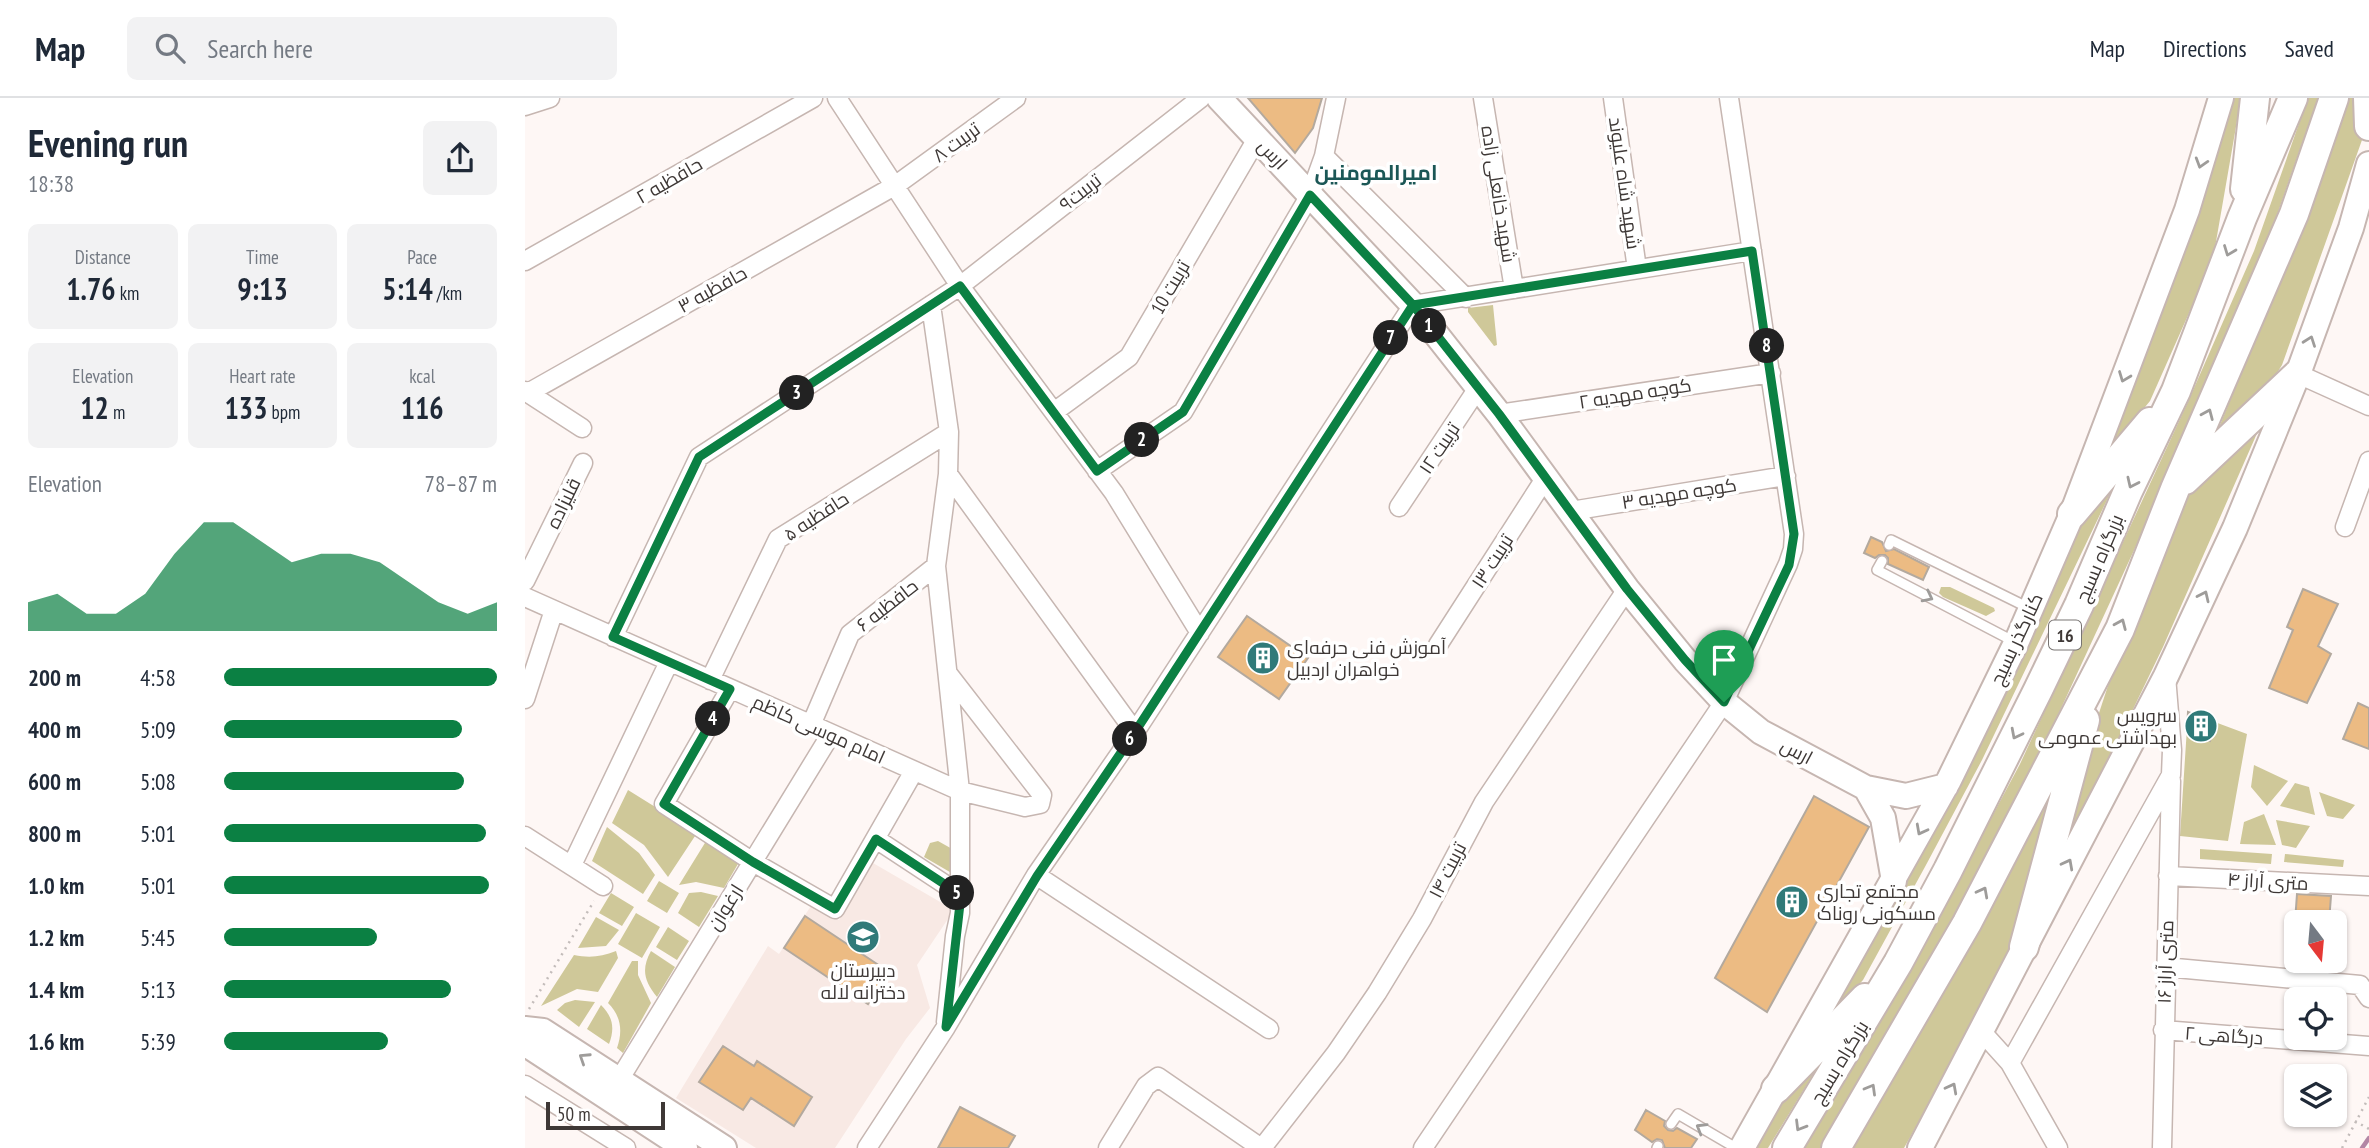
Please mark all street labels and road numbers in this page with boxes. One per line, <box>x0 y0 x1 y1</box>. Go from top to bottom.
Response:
street label: شهید شاه علیوند <box>1604 115 1646 251</box>
street label: تربیت ۸ <box>928 117 984 167</box>
street label: شهید خانعلی زاده <box>1476 124 1522 264</box>
street label: ارس <box>1253 134 1293 174</box>
street label: حافظیه ۲ <box>632 151 706 209</box>
street label: تربیت۹ <box>1054 168 1106 216</box>
street label: تربیت 10 <box>1145 256 1195 318</box>
street label: حافظیه ۳ <box>673 260 751 318</box>
street label: کوچه مهدیه ۲ <box>1577 372 1693 415</box>
street label: تربیت ۱۲ <box>1413 418 1465 478</box>
street label: کوچه مهدیه ۳ <box>1620 472 1738 515</box>
street label: قلیزاده <box>540 473 586 533</box>
street label: حافظیه ۵ <box>779 486 853 546</box>
street label: بزرگراه بسیج <box>2070 510 2130 606</box>
street label: تربیت ۱۳ <box>1466 529 1518 593</box>
street label: حافظیه ۶ <box>851 574 923 636</box>
street label: کنارگذر بسیج <box>1984 589 2050 690</box>
road number: 16 <box>2049 620 2081 650</box>
street label: امام موسی کاظم <box>748 689 889 771</box>
street label: ارس <box>1777 733 1817 769</box>
street label: تربیت ۱۴ <box>1423 838 1471 902</box>
street label: ۴ متری آراز <box>2227 867 2309 895</box>
street label: ارغوان <box>702 879 748 935</box>
street label: ۱۶ متری آراز <box>2152 920 2178 1004</box>
street label: بزرگراه بسیج <box>1805 1016 1875 1109</box>
street label: درگاهی ۲ <box>2184 1020 2264 1050</box>

